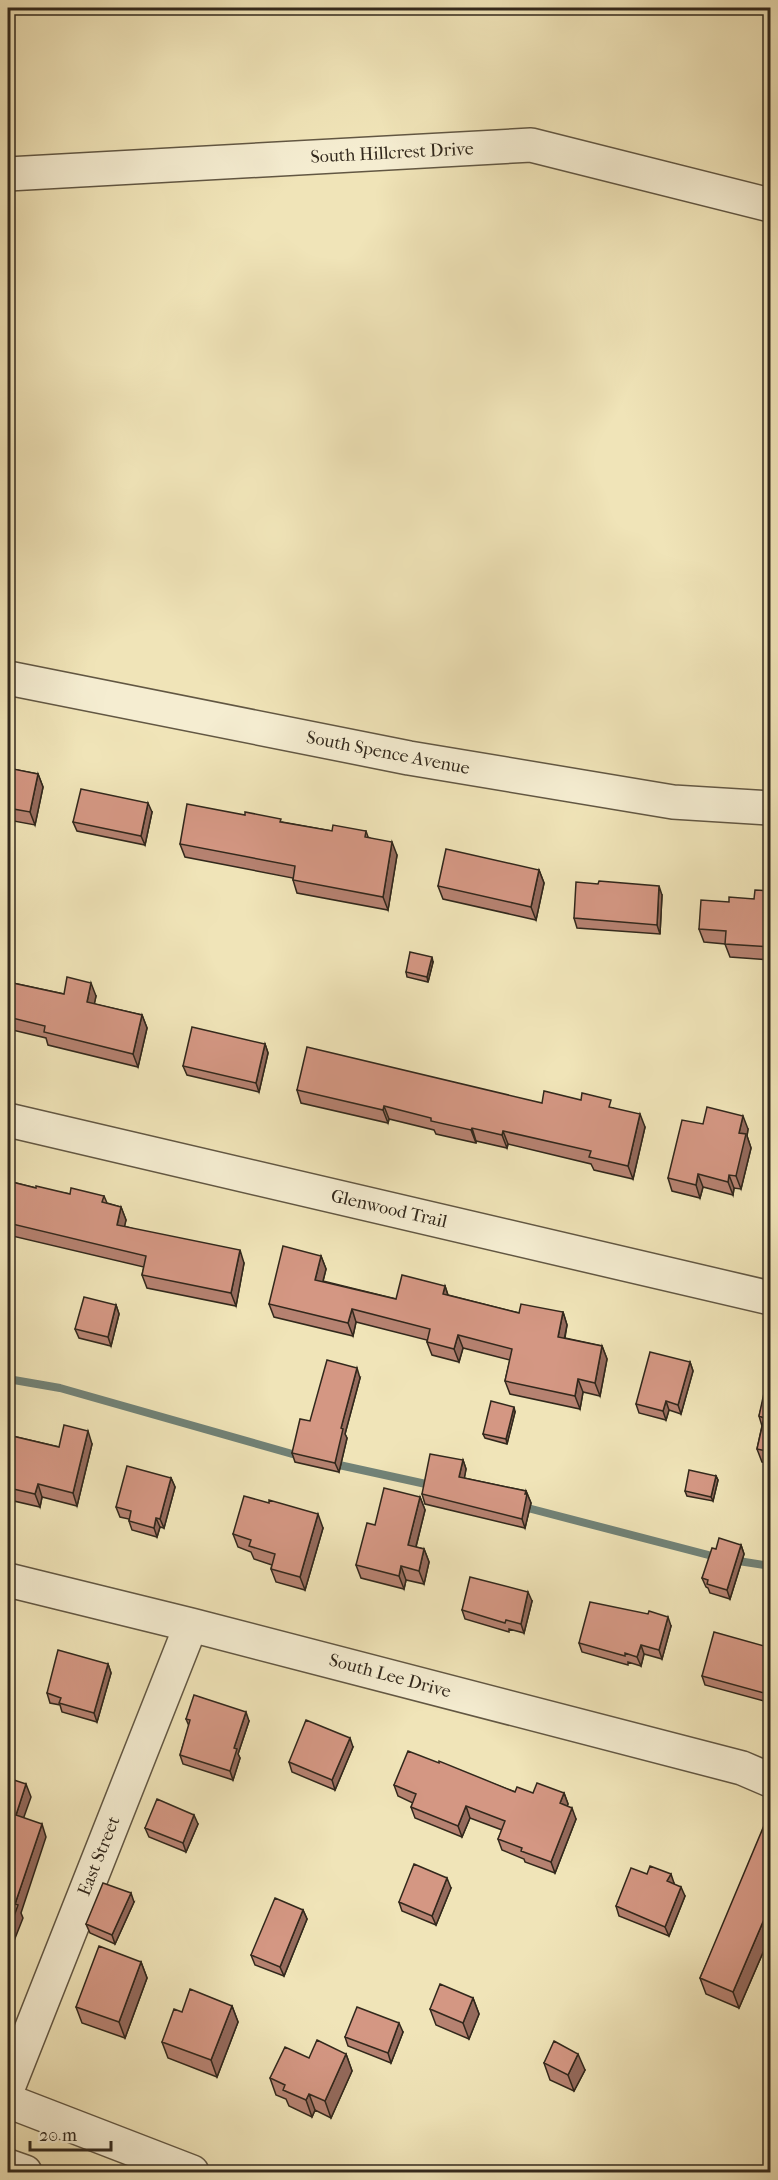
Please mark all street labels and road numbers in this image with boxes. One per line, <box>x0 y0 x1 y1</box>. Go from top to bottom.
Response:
street label: South Hillcrest Drive <box>310 138 474 168</box>
street label: South Spence Avenue <box>305 727 472 779</box>
street label: Glenwood Trail <box>329 1185 449 1233</box>
street label: South Lee Drive <box>327 1650 453 1702</box>
street label: East Street <box>74 1813 125 1899</box>

